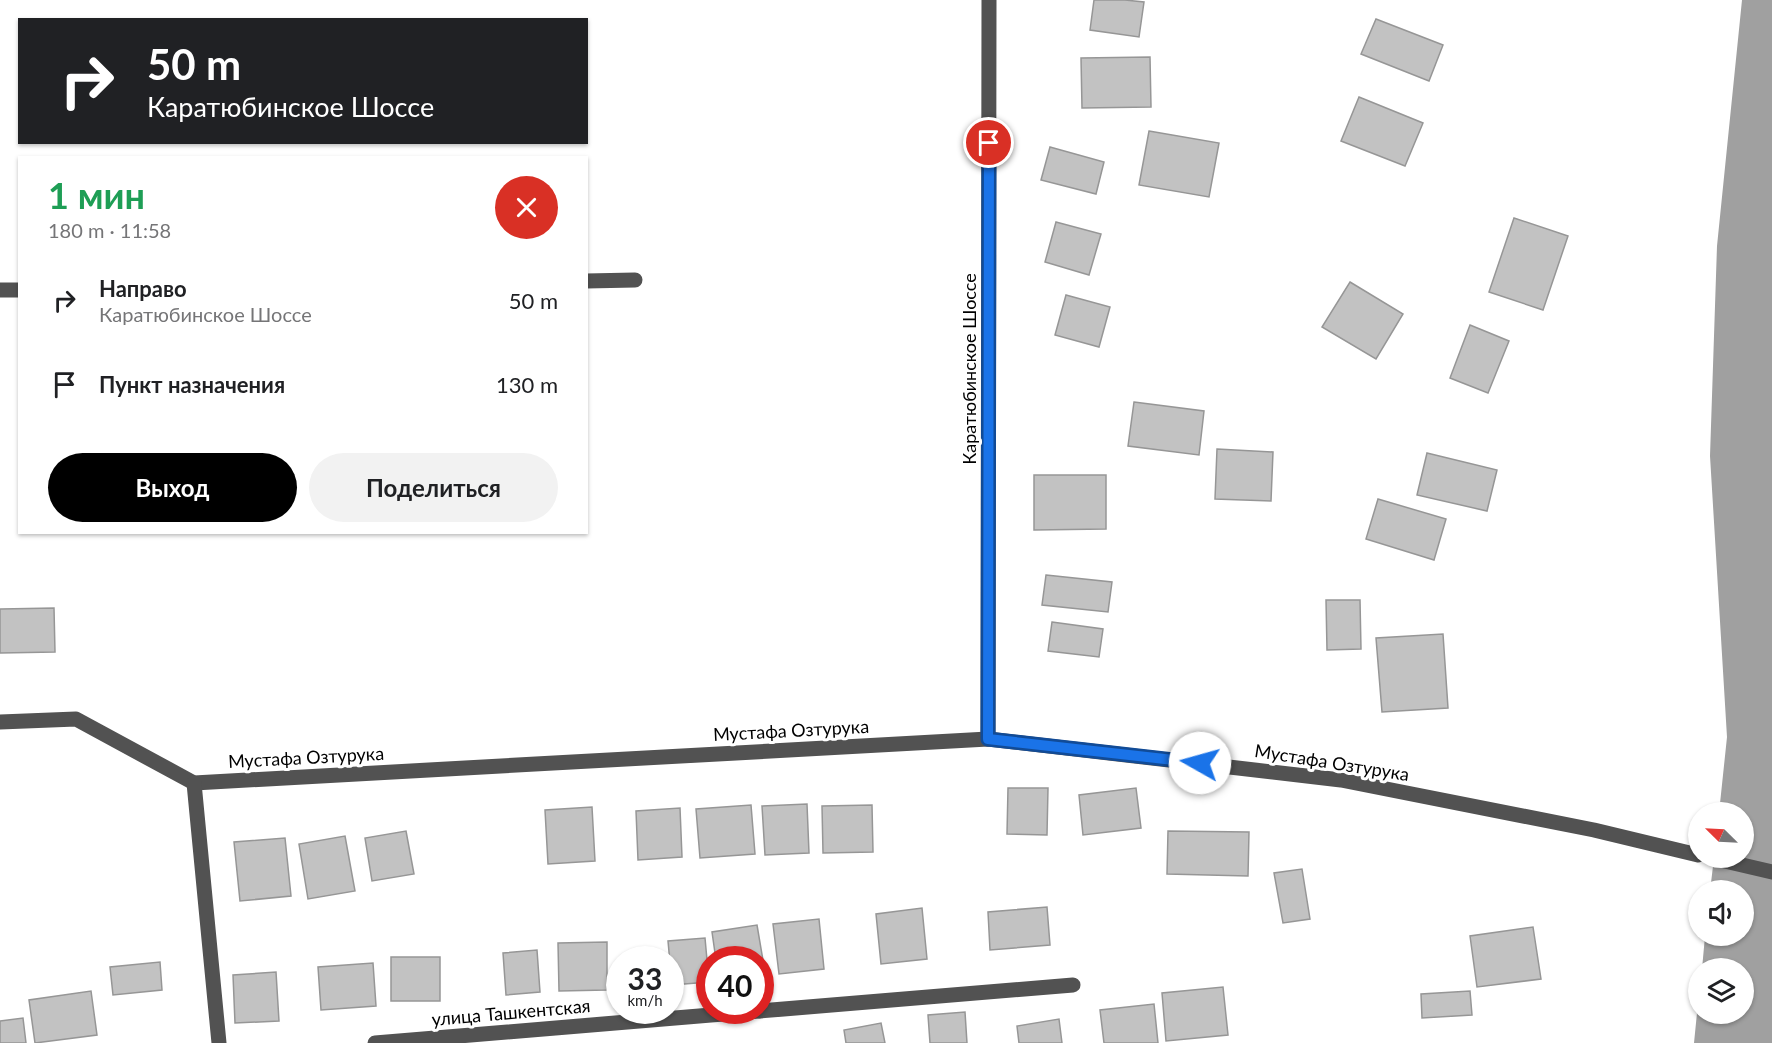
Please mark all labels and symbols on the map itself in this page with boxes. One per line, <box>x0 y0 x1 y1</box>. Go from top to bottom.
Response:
pin <box>963 117 1014 168</box>
street label: Каратюбинское Шоссе <box>958 273 980 465</box>
street label: Мустафа Озтурука <box>712 715 870 745</box>
position arrow <box>1168 731 1232 795</box>
street label: Мустафа Озтурука <box>1253 739 1411 785</box>
street label: Мустафа Озтурука <box>227 742 385 772</box>
north arrow <box>1688 802 1754 868</box>
speed limit sign: 40 <box>696 946 774 1024</box>
street label: улица Ташкентская <box>431 994 591 1030</box>

